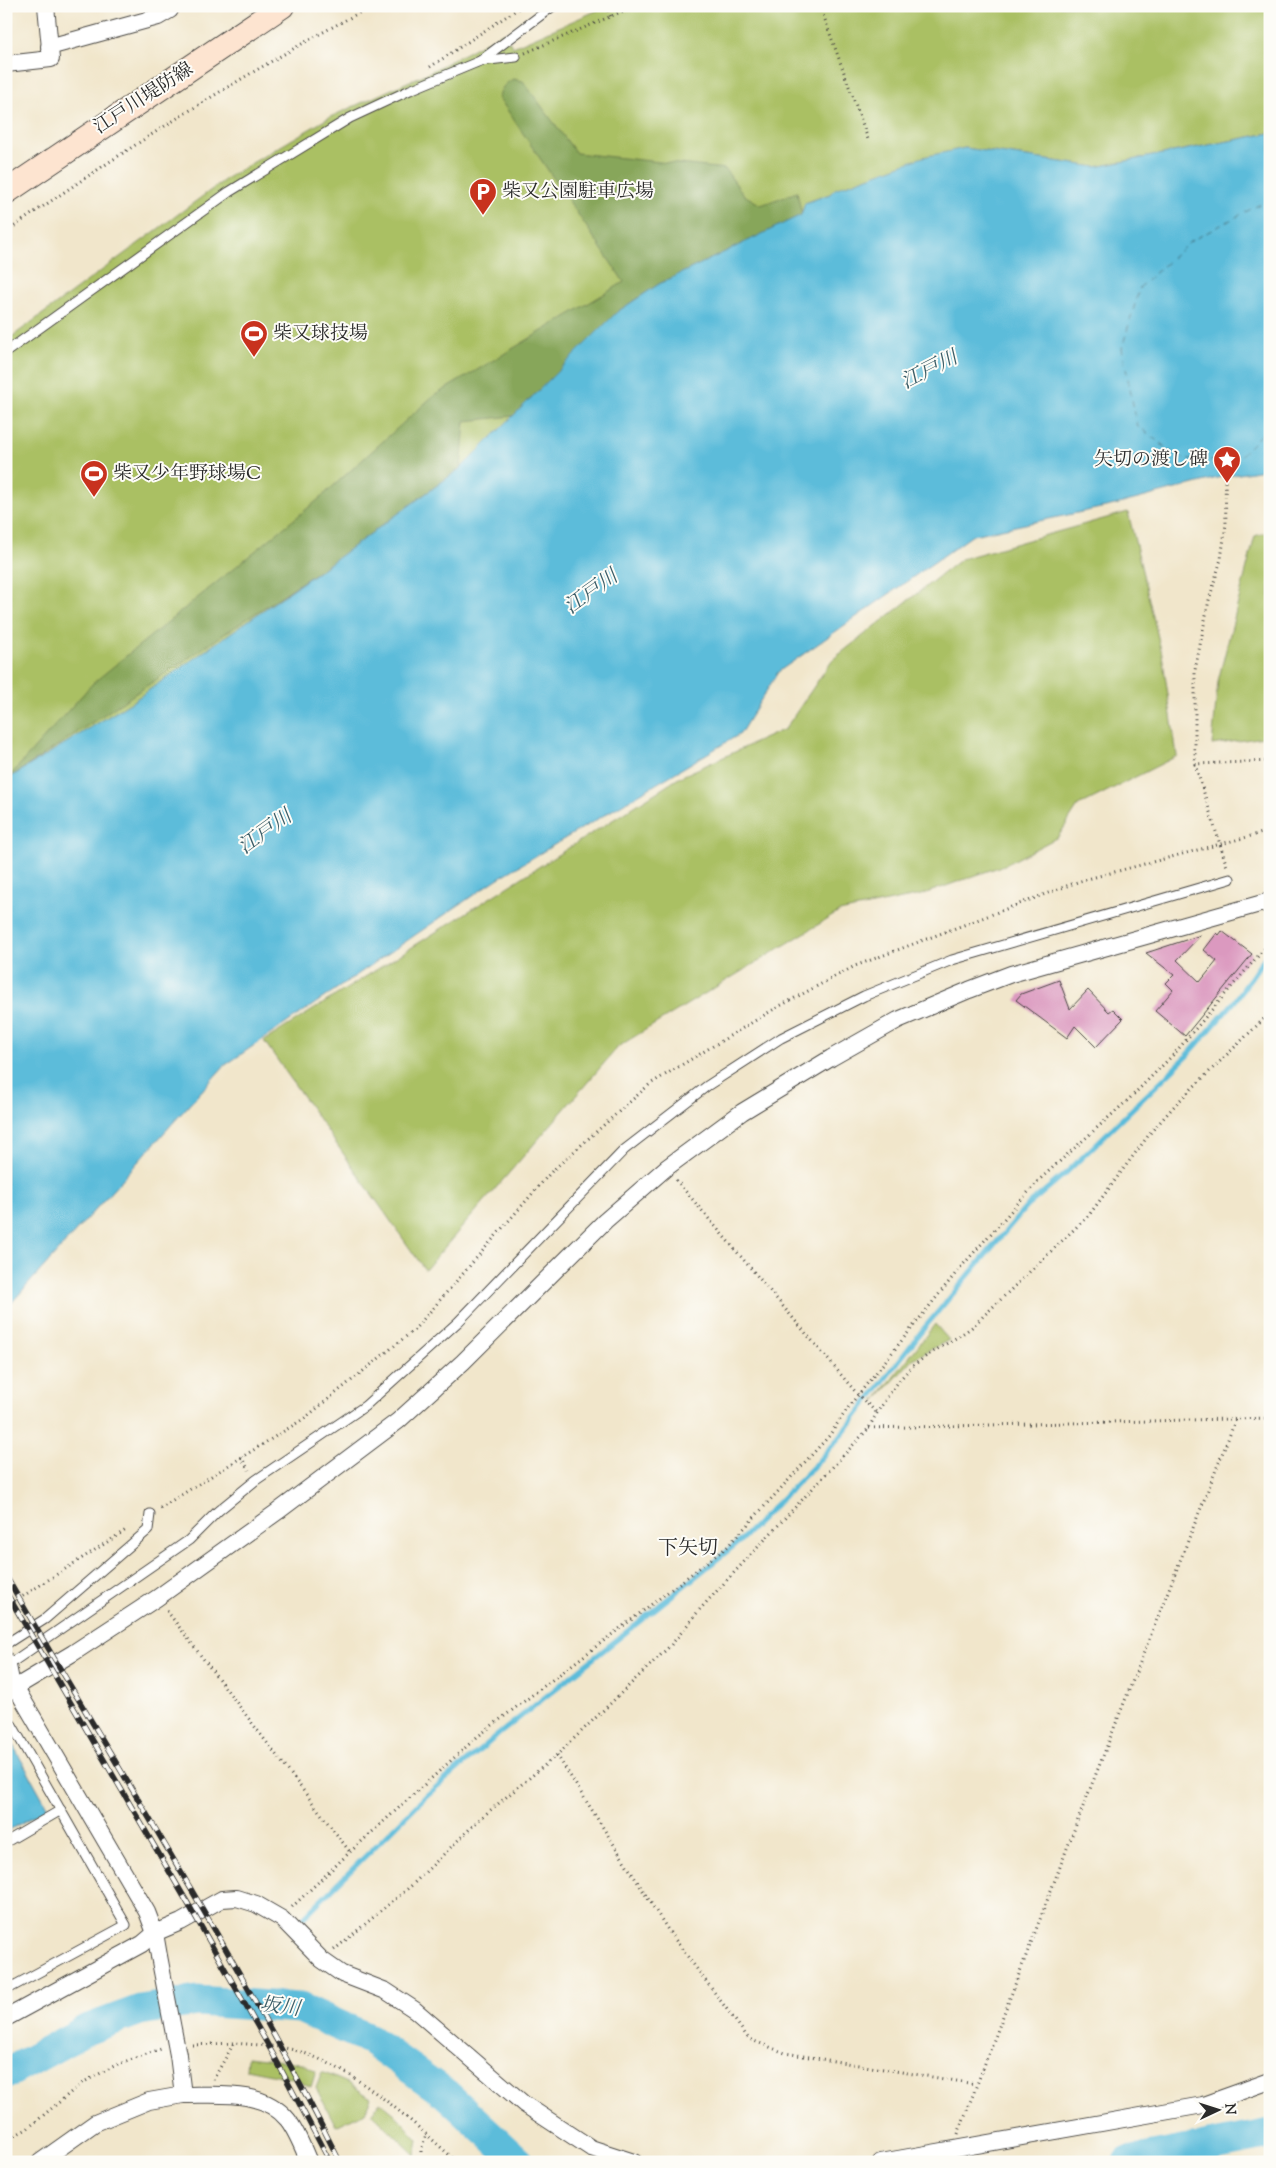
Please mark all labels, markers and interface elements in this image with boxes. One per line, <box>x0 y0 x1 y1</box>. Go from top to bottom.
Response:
street label: 江戸川堤防線 <box>89 57 199 141</box>
parking icon: 柴又公園駐車広場 <box>468 177 498 216</box>
place label: 柴又公園駐車広場 <box>502 179 654 206</box>
sports icon: 柴又球技場 <box>239 319 269 358</box>
place label: 柴又球技場 <box>273 321 368 348</box>
water label: 江戸川 <box>897 344 965 398</box>
place icon: 矢切の渡し碑 <box>1212 445 1242 484</box>
place label: 矢切の渡し碑 <box>1094 447 1208 474</box>
sports icon: 柴又少年野球場C <box>79 459 109 498</box>
place label: 柴又少年野球場C <box>113 461 261 488</box>
water label: 江戸川 <box>559 562 626 622</box>
water label: 江戸川 <box>233 802 300 862</box>
district label: 下矢切 <box>658 1535 718 1564</box>
water label: 坂川 <box>258 1991 304 2025</box>
north arrow <box>1194 2086 1244 2136</box>
text: N <box>1219 2103 1239 2116</box>

